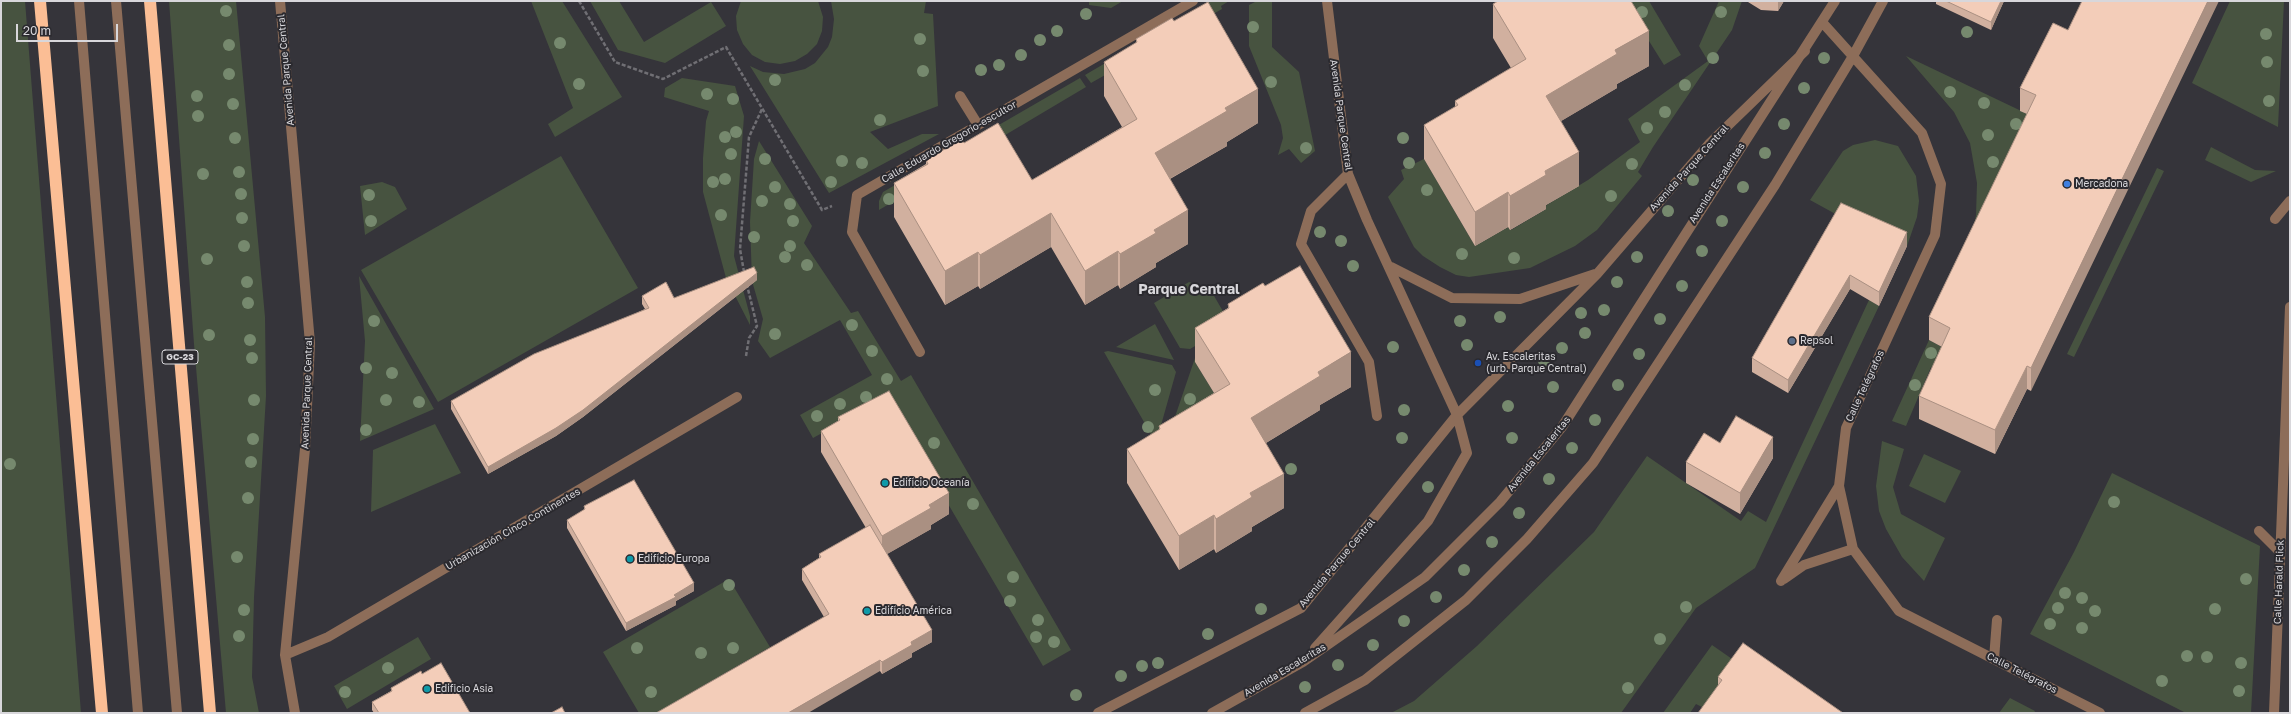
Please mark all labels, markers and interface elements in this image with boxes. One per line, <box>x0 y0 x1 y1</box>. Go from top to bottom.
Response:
street label: Avenida Parque Central <box>275 14 297 126</box>
scale bar <box>18 16 120 42</box>
text: 20 m <box>23 23 51 38</box>
street label: Avenida Parque Central <box>1327 59 1355 171</box>
street label: Calle Eduardo Gregorio-escultor <box>879 98 1019 186</box>
street label: Avenida Parque Central <box>1647 122 1731 214</box>
street label: Avenida Escaleritas <box>1687 141 1747 225</box>
place label: Mercadona <box>2075 178 2128 190</box>
marker: Mercadona <box>2062 179 2072 189</box>
district label: Parque Central <box>1138 282 1240 298</box>
place label: Repsol <box>1800 335 1833 347</box>
marker: Repsol <box>1787 336 1797 346</box>
street label: Avenida Parque Central <box>299 337 315 449</box>
street label: Calle Telégrafos <box>1843 348 1887 424</box>
road number: GC-23 <box>162 350 198 364</box>
place label: Av. Escaleritas (urb. Parque Central) <box>1486 351 1587 374</box>
marker: Av. Escaleritas (urb. Parque Central) <box>1473 358 1483 368</box>
street label: Avenida Escaleritas <box>1505 414 1573 494</box>
place label: Edificio Oceanía <box>893 477 970 489</box>
marker: Edificio Oceanía <box>880 478 890 488</box>
street label: Urbanización Cinco Continentes <box>444 485 582 573</box>
street label: Avenida Parque Central <box>1296 516 1378 610</box>
street label: Calle Harald Flick <box>2272 540 2286 624</box>
place label: Edificio Europa <box>638 553 710 565</box>
marker: Edificio Europa <box>625 554 635 564</box>
place label: Edificio América <box>875 605 952 617</box>
marker: Edificio América <box>862 606 872 616</box>
street label: Avenida Escaleritas <box>1242 641 1328 699</box>
street label: Calle Telégrafos <box>1985 650 2059 696</box>
place label: Edificio Asia <box>435 683 493 695</box>
marker: Edificio Asia <box>422 684 432 694</box>

